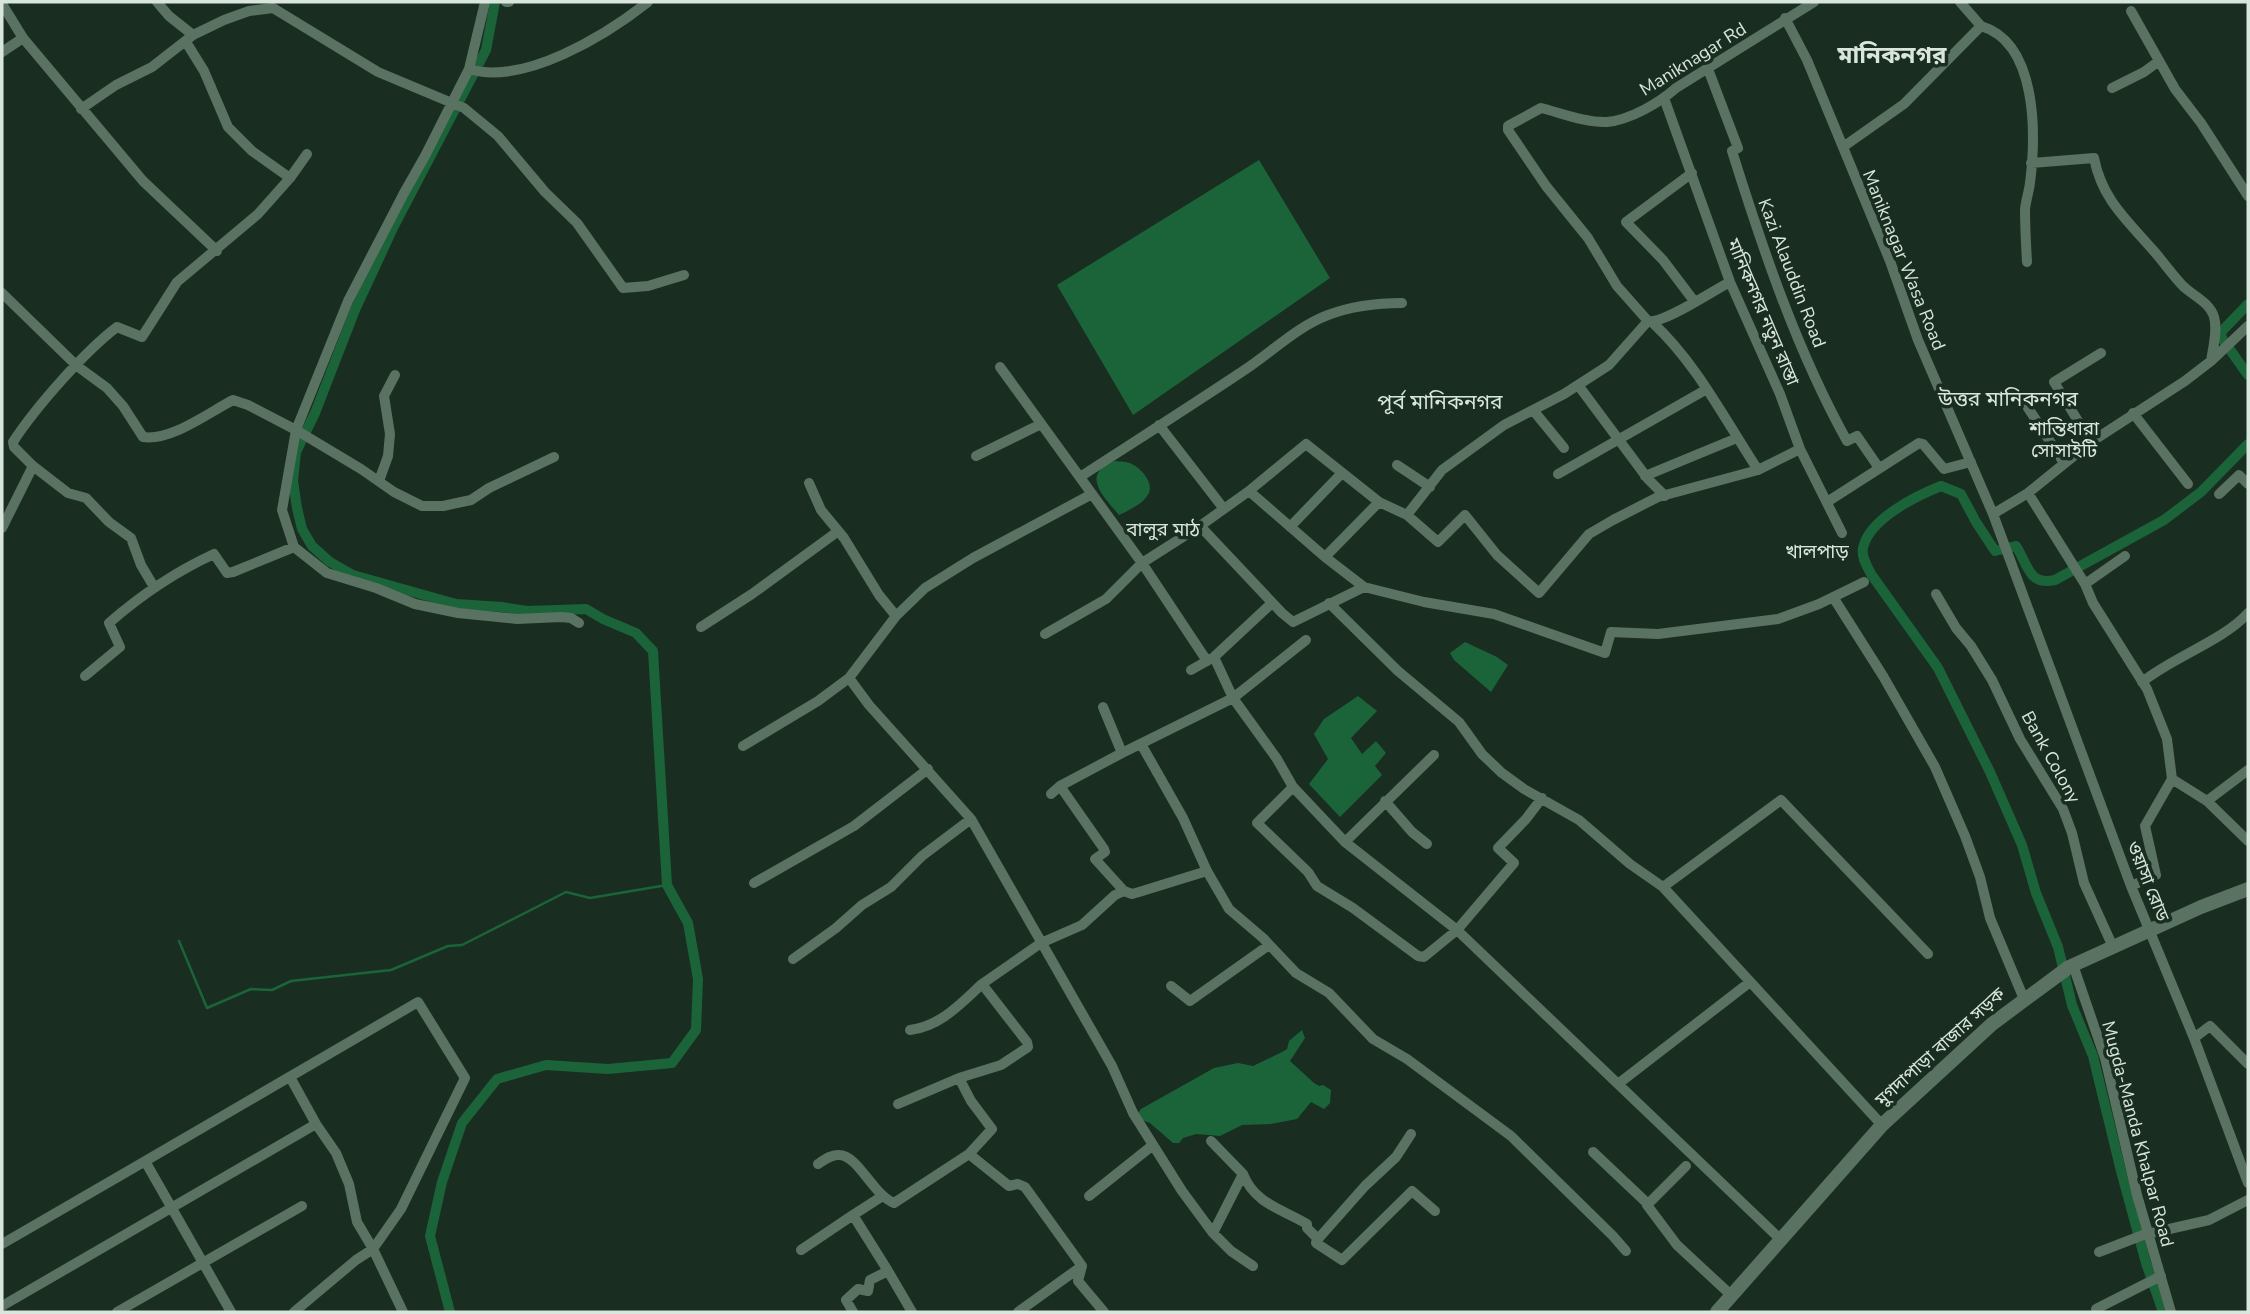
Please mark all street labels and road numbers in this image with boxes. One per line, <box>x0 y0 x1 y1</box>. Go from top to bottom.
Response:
street label: Maniknagar Rd <box>1635 17 1751 101</box>
street label: Maniknagar Wasa Road <box>1857 166 1951 354</box>
street label: Kazi Alauddin Road <box>1753 195 1831 351</box>
street label: মানিকনগর নতুন রাস্তা <box>1721 234 1805 389</box>
street label: Bank Colony <box>2016 707 2087 808</box>
street label: ওয়াসা রোড <box>2121 837 2175 925</box>
street label: মুগদাপাড়া বাজার সড়ক <box>1869 982 2010 1112</box>
street label: Mugda-Manda Khalpar Road <box>2096 1018 2180 1250</box>

